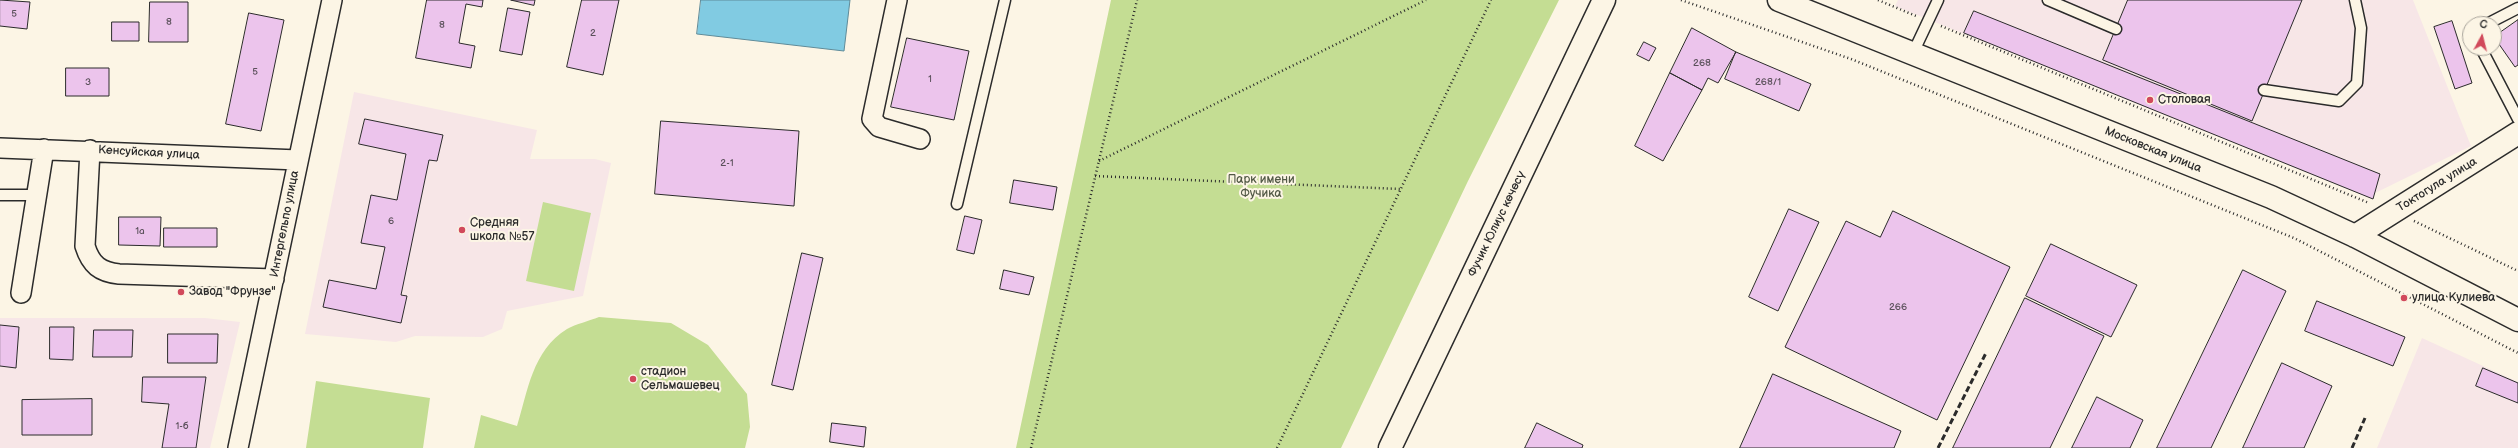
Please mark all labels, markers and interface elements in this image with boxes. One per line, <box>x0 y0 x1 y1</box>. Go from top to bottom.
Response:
house number: 5 <box>11 8 17 20</box>
house number: 8 <box>166 16 172 28</box>
north arrow <box>2462 16 2502 56</box>
text: С <box>2479 18 2488 32</box>
house number: 8 <box>439 19 445 31</box>
house number: 2 <box>590 27 596 39</box>
house number: 268 <box>1693 57 1711 69</box>
house number: 5 <box>252 66 258 78</box>
house number: 1 <box>928 73 932 85</box>
house number: 3 <box>85 76 91 88</box>
house number: 268/1 <box>1755 76 1781 88</box>
place label: Столовая <box>2158 93 2211 107</box>
marker: Столовая <box>2145 95 2155 105</box>
street label: Московская улица <box>2102 124 2204 176</box>
street label: Кенсуйская улица <box>98 143 200 163</box>
street label: Токтогула улица <box>2394 155 2480 215</box>
house number: 2-1 <box>720 157 734 169</box>
street label: Интергельпо улица <box>268 169 302 279</box>
street label: Фучик Юлиус көчөсү <box>1465 169 1529 279</box>
park label: Парк имени Фучика <box>1227 173 1295 201</box>
house number: 6 <box>388 215 394 227</box>
place label: Средняя школа №57 <box>470 216 534 244</box>
house number: 1a <box>135 225 145 237</box>
marker: Средняя школа №57 <box>457 225 467 235</box>
place label: Завод "Фрунзе" <box>189 285 276 299</box>
marker: Завод "Фрунзе" <box>176 287 186 297</box>
place label: улица Кулиева <box>2412 291 2495 305</box>
marker: улица Кулиева <box>2399 293 2409 303</box>
house number: 266 <box>1889 301 1907 313</box>
place label: стадион Сельмашевец <box>641 365 720 393</box>
marker: стадион Сельмашевец <box>628 374 638 384</box>
house number: 1-б <box>175 420 189 432</box>

